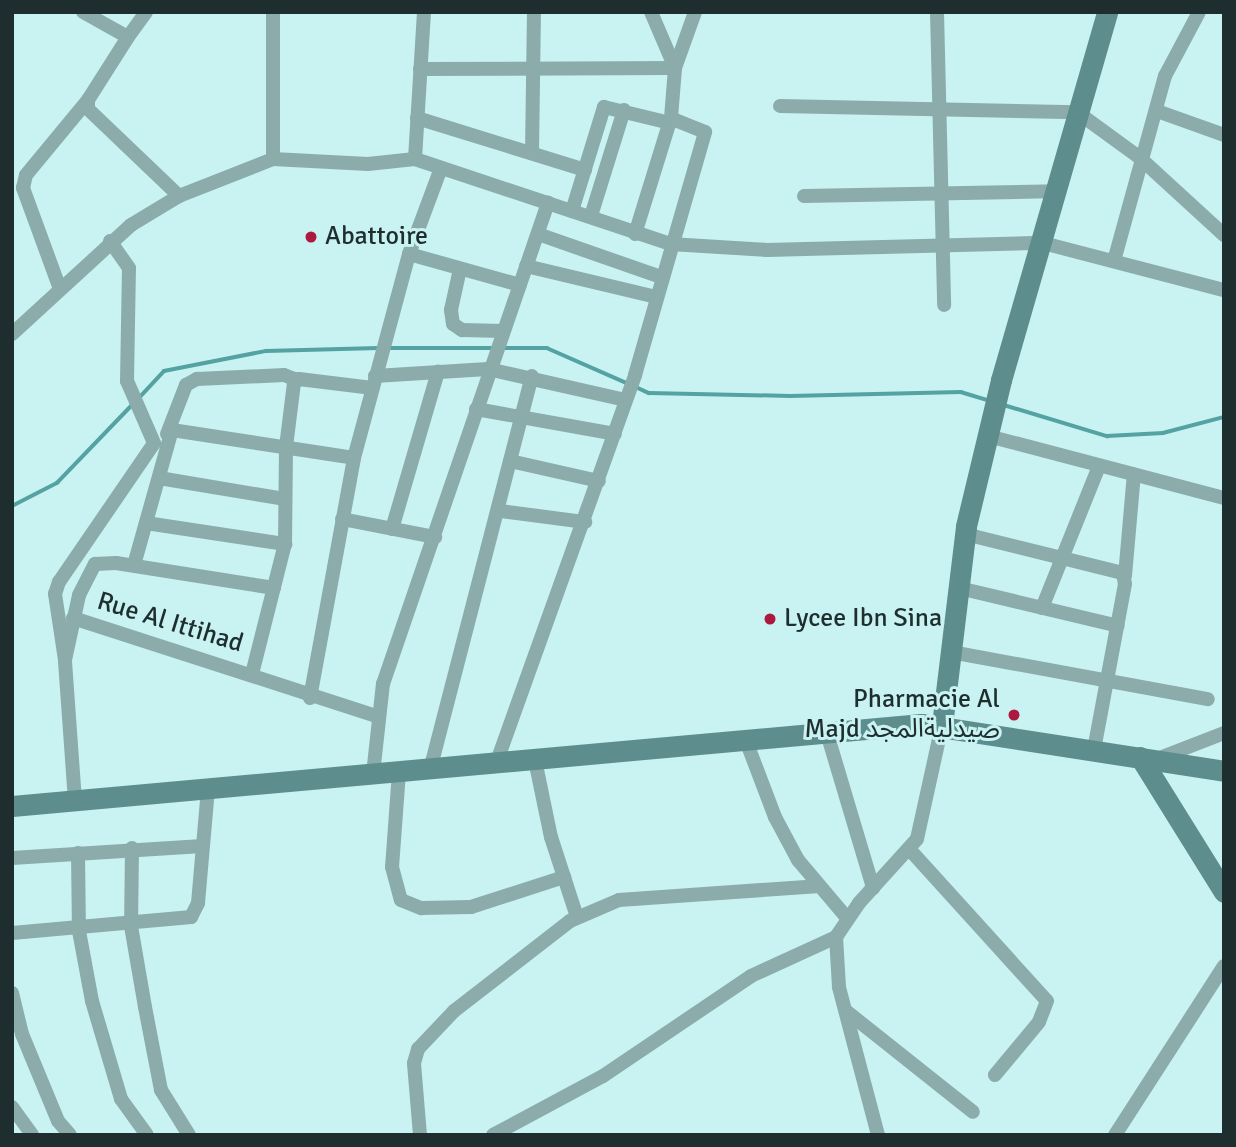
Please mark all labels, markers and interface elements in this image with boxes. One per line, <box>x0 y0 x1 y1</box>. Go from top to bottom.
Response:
place label: Abattoire <box>325 221 428 253</box>
marker: Abattoire <box>303 229 319 245</box>
street label: Rue Al Ittihad <box>93 586 247 660</box>
place label: Lycee Ibn Sina <box>784 603 942 635</box>
marker: Lycee Ibn Sina <box>762 611 778 627</box>
place label: Pharmacie Al Majd صيدليةالمجد <box>805 684 1000 746</box>
marker: Pharmacie Al Majd صيدليةالمجد <box>1006 707 1022 723</box>

